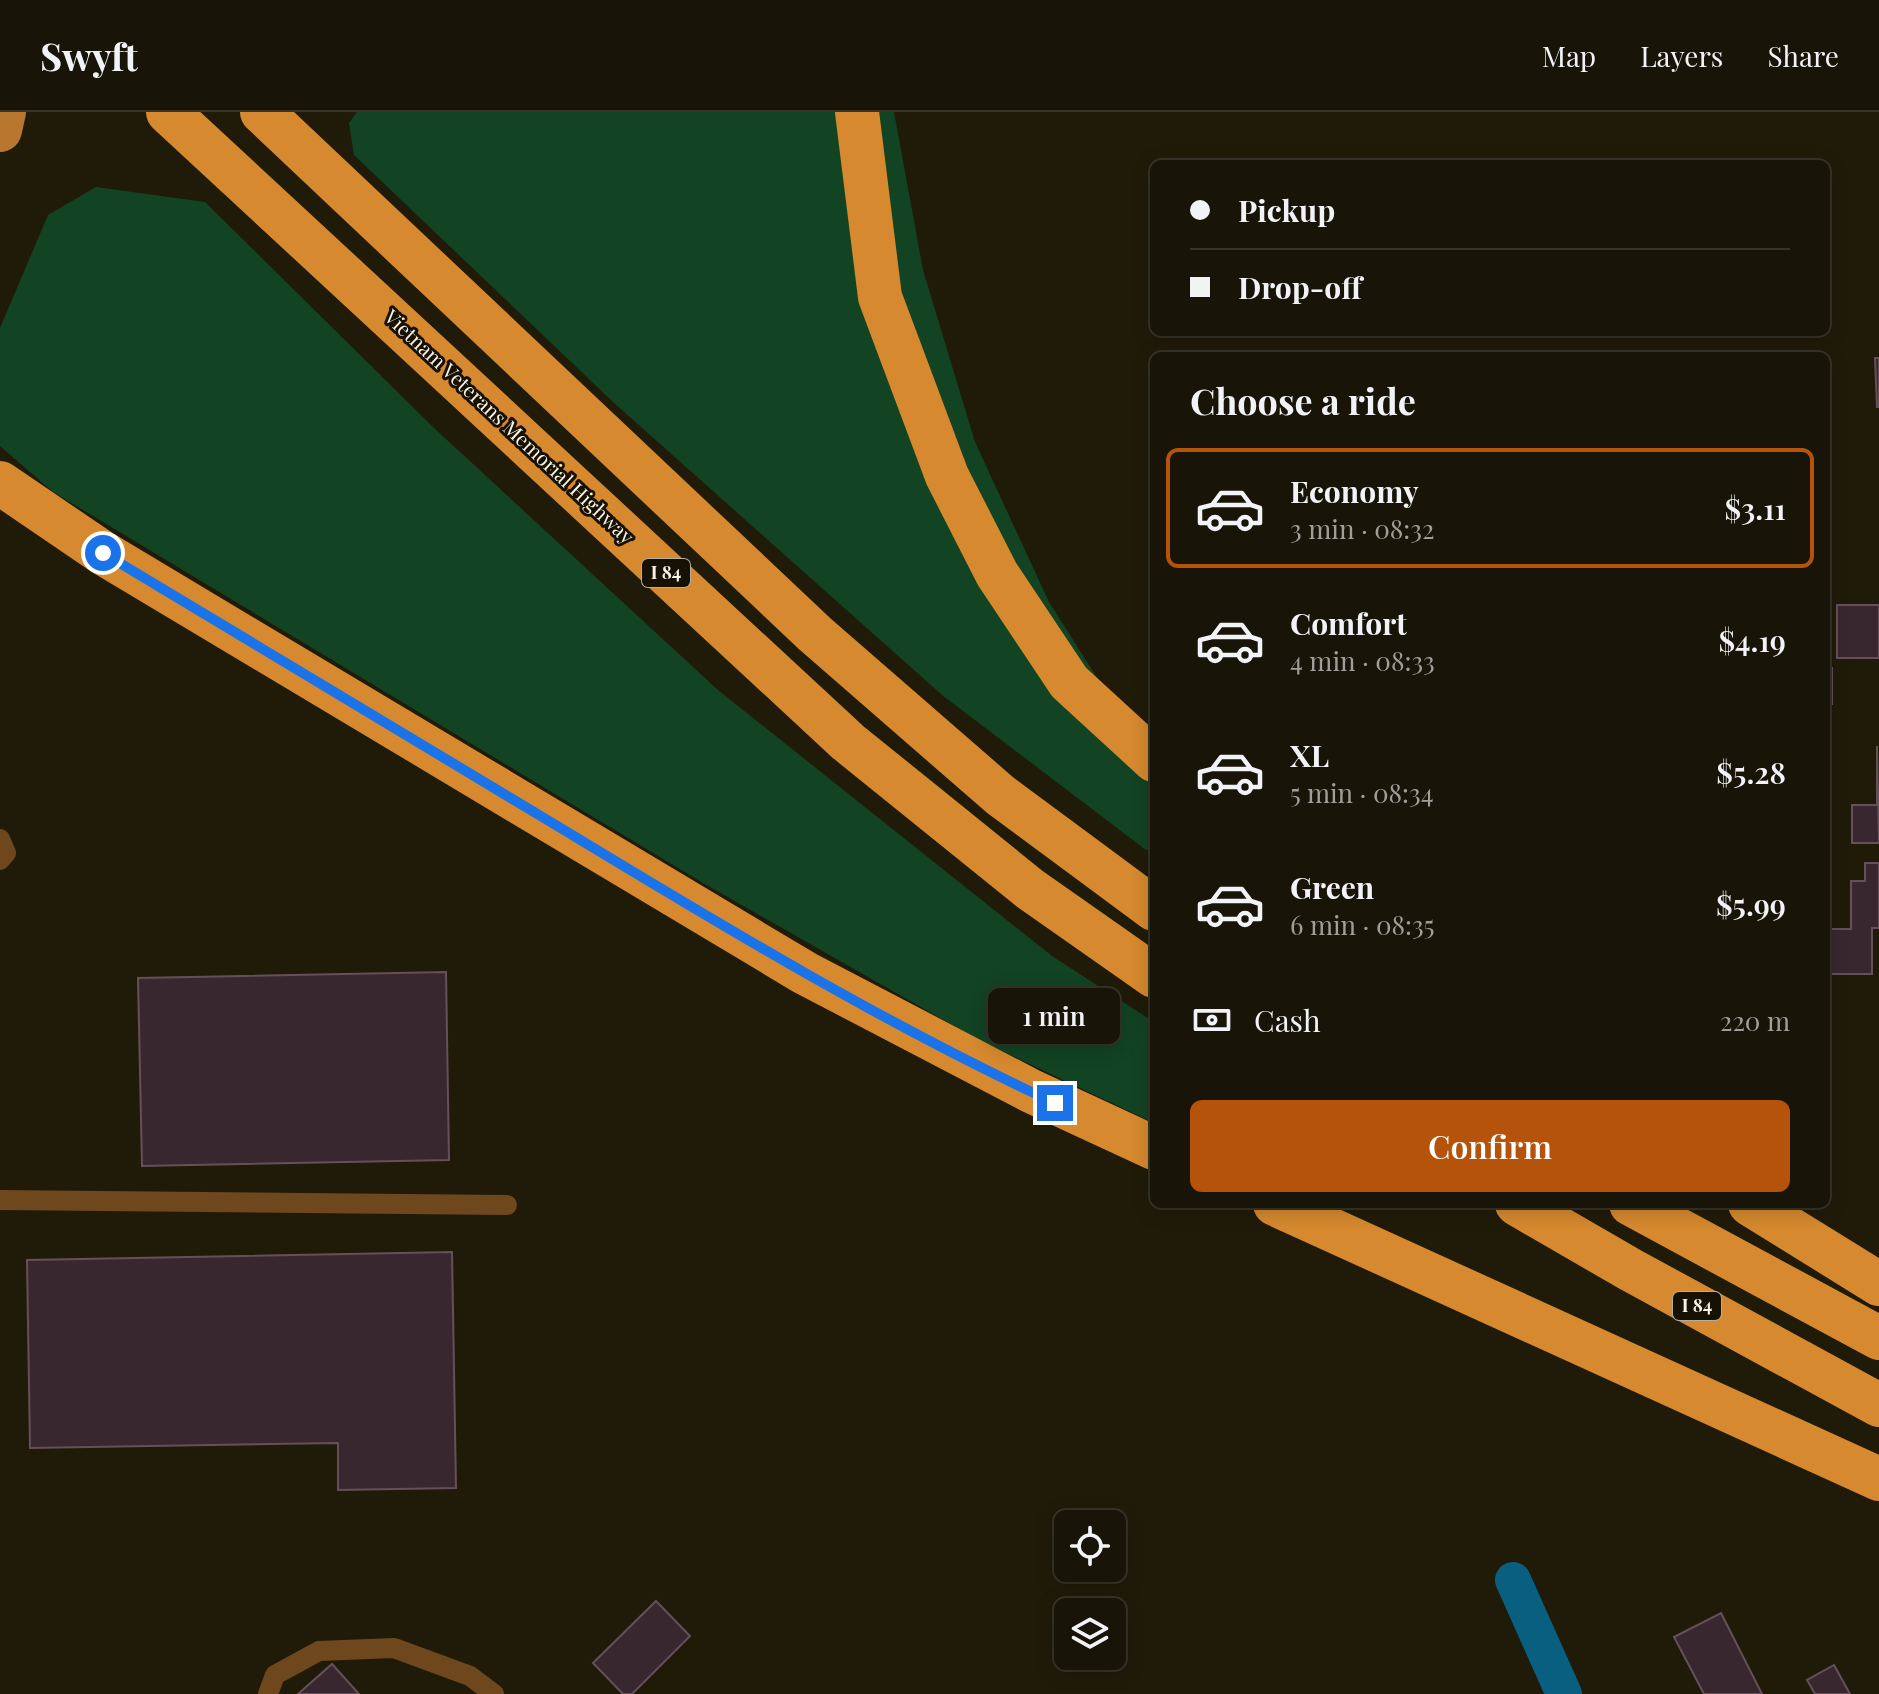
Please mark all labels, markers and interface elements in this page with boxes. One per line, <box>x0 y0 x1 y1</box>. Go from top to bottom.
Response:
text: Swyft <box>40 30 138 81</box>
text: Map <box>1542 37 1596 74</box>
text: Layers <box>1640 37 1723 74</box>
text: Share <box>1767 37 1839 74</box>
text: Pickup <box>1238 190 1335 230</box>
text: Drop-off <box>1238 267 1362 307</box>
street label: Vietnam Veterans Memorial Highway <box>379 302 641 549</box>
text: Choose a ride <box>1190 376 1416 424</box>
text: Economy <box>1290 471 1419 511</box>
icon: car <box>1194 472 1266 544</box>
text: $3.11 <box>1725 488 1786 528</box>
text: 3 min · 08:32 <box>1290 511 1434 546</box>
route start <box>85 535 121 571</box>
road number: I 84 <box>642 559 690 587</box>
text: Comfort <box>1290 603 1407 643</box>
icon: car <box>1194 604 1266 676</box>
text: $4.19 <box>1718 620 1786 660</box>
text: 4 min · 08:33 <box>1290 643 1435 678</box>
text: XL <box>1290 735 1329 775</box>
icon: car <box>1194 736 1266 808</box>
text: $5.28 <box>1716 752 1786 792</box>
text: 5 min · 08:34 <box>1290 775 1434 810</box>
text: Green <box>1290 867 1374 907</box>
icon: car <box>1194 868 1266 940</box>
text: $5.99 <box>1716 884 1786 924</box>
text: 6 min · 08:35 <box>1290 907 1435 942</box>
callout: 1 min <box>989 987 1121 1043</box>
text: 1 min <box>1022 998 1086 1033</box>
icon: cash <box>1190 998 1234 1042</box>
text: Cash <box>1254 1000 1321 1040</box>
text: 220 m <box>1720 1003 1790 1038</box>
route end <box>1037 1085 1073 1121</box>
button: Confirm <box>1190 1100 1790 1192</box>
road number: I 84 <box>1673 1292 1721 1320</box>
map controls <box>1054 1510 1126 1670</box>
button: locate <box>1054 1510 1126 1582</box>
button: layers <box>1054 1598 1126 1670</box>

